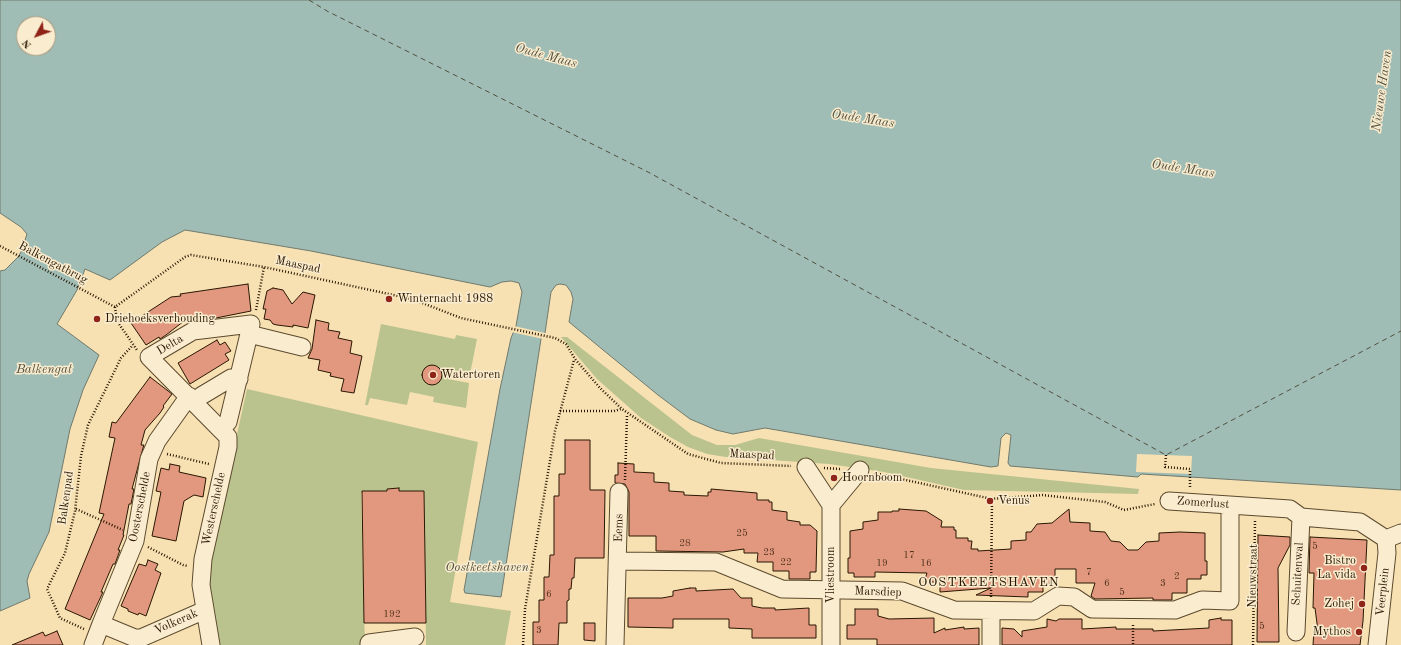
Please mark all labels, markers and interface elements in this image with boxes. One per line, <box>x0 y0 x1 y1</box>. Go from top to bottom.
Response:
north arrow <box>16 16 56 56</box>
text: N <box>20 37 34 50</box>
water label: Oude Maas <box>513 40 579 72</box>
water label: Nieuwe Haven <box>1369 50 1395 132</box>
water label: Oude Maas <box>830 106 896 132</box>
water label: Oude Maas <box>1150 156 1216 182</box>
street label: Balkengatbrug <box>16 239 90 287</box>
street label: Maaspad <box>274 253 322 277</box>
place label: Winternacht 1988 <box>397 292 493 306</box>
marker: Winternacht 1988 <box>384 294 394 304</box>
place label: Driehoeksverhouding <box>105 312 215 326</box>
marker: Driehoeksverhouding <box>92 314 102 324</box>
street label: Delta <box>154 332 186 358</box>
water label: Balkengat <box>16 362 72 378</box>
place label: Watertoren <box>441 368 500 382</box>
marker: Watertoren <box>428 370 438 380</box>
street label: Maaspad <box>729 447 775 463</box>
street label: Balkenpad <box>55 470 77 526</box>
street label: Oosterschelde <box>126 470 154 544</box>
street label: Westerschelde <box>199 471 229 547</box>
place label: Hoornboom <box>842 471 902 485</box>
marker: Hoornboom <box>829 473 839 483</box>
place label: Venus <box>998 494 1030 508</box>
street label: Zomerlust <box>1176 494 1230 512</box>
marker: Venus <box>985 496 995 506</box>
street label: Eems <box>612 514 626 542</box>
house number: 25 <box>736 527 748 539</box>
house number: 28 <box>679 537 691 549</box>
house number: 5 <box>1312 540 1318 552</box>
street label: Schuitenwal <box>1289 542 1307 606</box>
street label: Nieuwstraat <box>1245 544 1261 608</box>
house number: 23 <box>763 546 775 558</box>
street label: Vliestroom <box>824 546 838 604</box>
house number: 17 <box>903 549 915 561</box>
place label: Bistro La vida <box>1317 554 1356 582</box>
house number: 22 <box>780 556 792 568</box>
house number: 19 <box>876 557 888 569</box>
house number: 16 <box>920 557 932 569</box>
water label: Oostkeetshaven <box>445 560 529 576</box>
marker: Bistro La vida <box>1359 563 1369 573</box>
house number: 7 <box>1086 566 1092 578</box>
street label: Veerplein <box>1373 567 1393 617</box>
house number: 2 <box>1174 570 1180 582</box>
district label: OOSTKEETSHAVEN <box>918 575 1060 591</box>
house number: 6 <box>1104 577 1110 589</box>
house number: 3 <box>1160 577 1166 589</box>
street label: Marsdiep <box>854 584 902 600</box>
house number: 5 <box>1119 586 1125 598</box>
house number: 6 <box>546 588 552 600</box>
place label: Zohej <box>1324 597 1354 611</box>
marker: Zohej <box>1357 599 1367 609</box>
street label: Volkerak <box>152 606 200 638</box>
house number: 192 <box>383 608 401 620</box>
house number: 5 <box>1259 620 1265 632</box>
house number: 3 <box>536 624 542 636</box>
place label: Mythos <box>1313 625 1351 639</box>
marker: Mythos <box>1354 627 1364 637</box>

